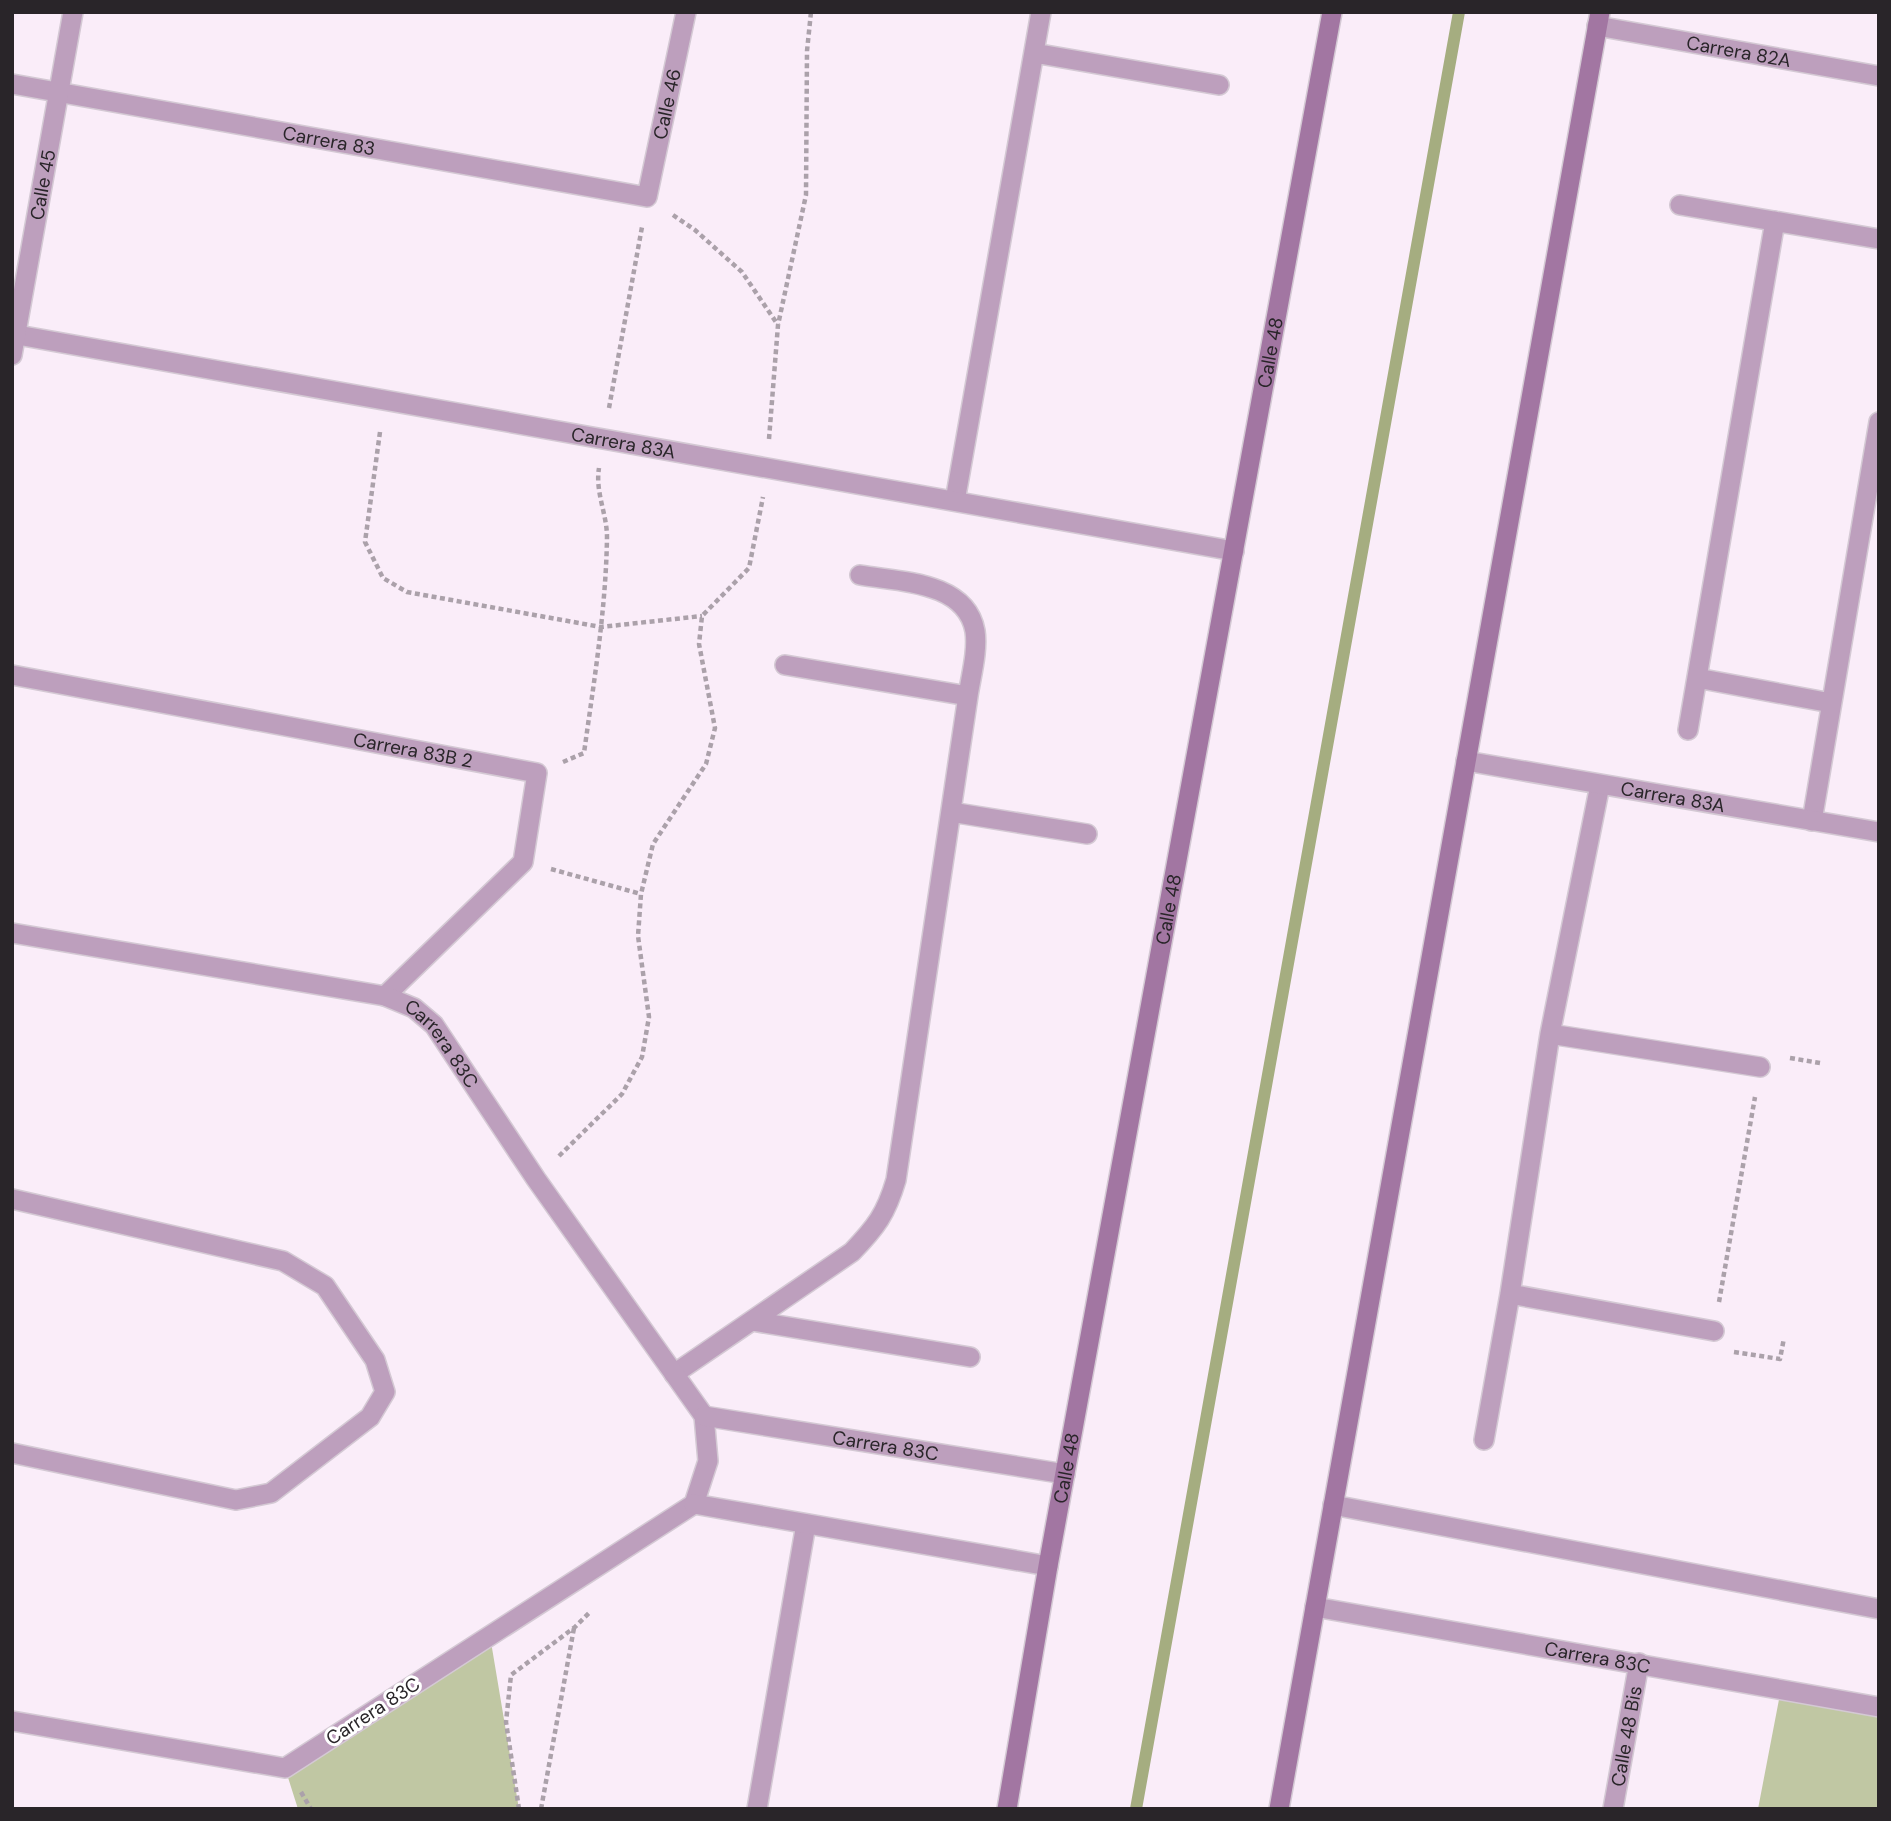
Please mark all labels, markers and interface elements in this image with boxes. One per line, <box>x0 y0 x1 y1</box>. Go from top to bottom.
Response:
street label: Carrera 82A <box>1685 30 1793 73</box>
street label: Calle 46 <box>647 66 686 142</box>
street label: Carrera 83 <box>281 120 377 161</box>
street label: Calle 45 <box>24 147 61 222</box>
street label: Calle 48 <box>1251 315 1288 390</box>
street label: Carrera 83A <box>569 421 678 464</box>
street label: Carrera 83B 2 <box>351 726 475 773</box>
street label: Carrera 83A <box>1619 775 1727 818</box>
street label: Calle 48 <box>1149 872 1187 947</box>
street label: Carrera 83C <box>402 993 485 1093</box>
street label: Carrera 83C <box>831 1424 941 1466</box>
street label: Calle 48 <box>1047 1431 1085 1505</box>
street label: Carrera 83C <box>1543 1635 1653 1679</box>
street label: Carrera 83C <box>321 1671 425 1751</box>
street label: Calle 48 Bis <box>1605 1684 1647 1789</box>

